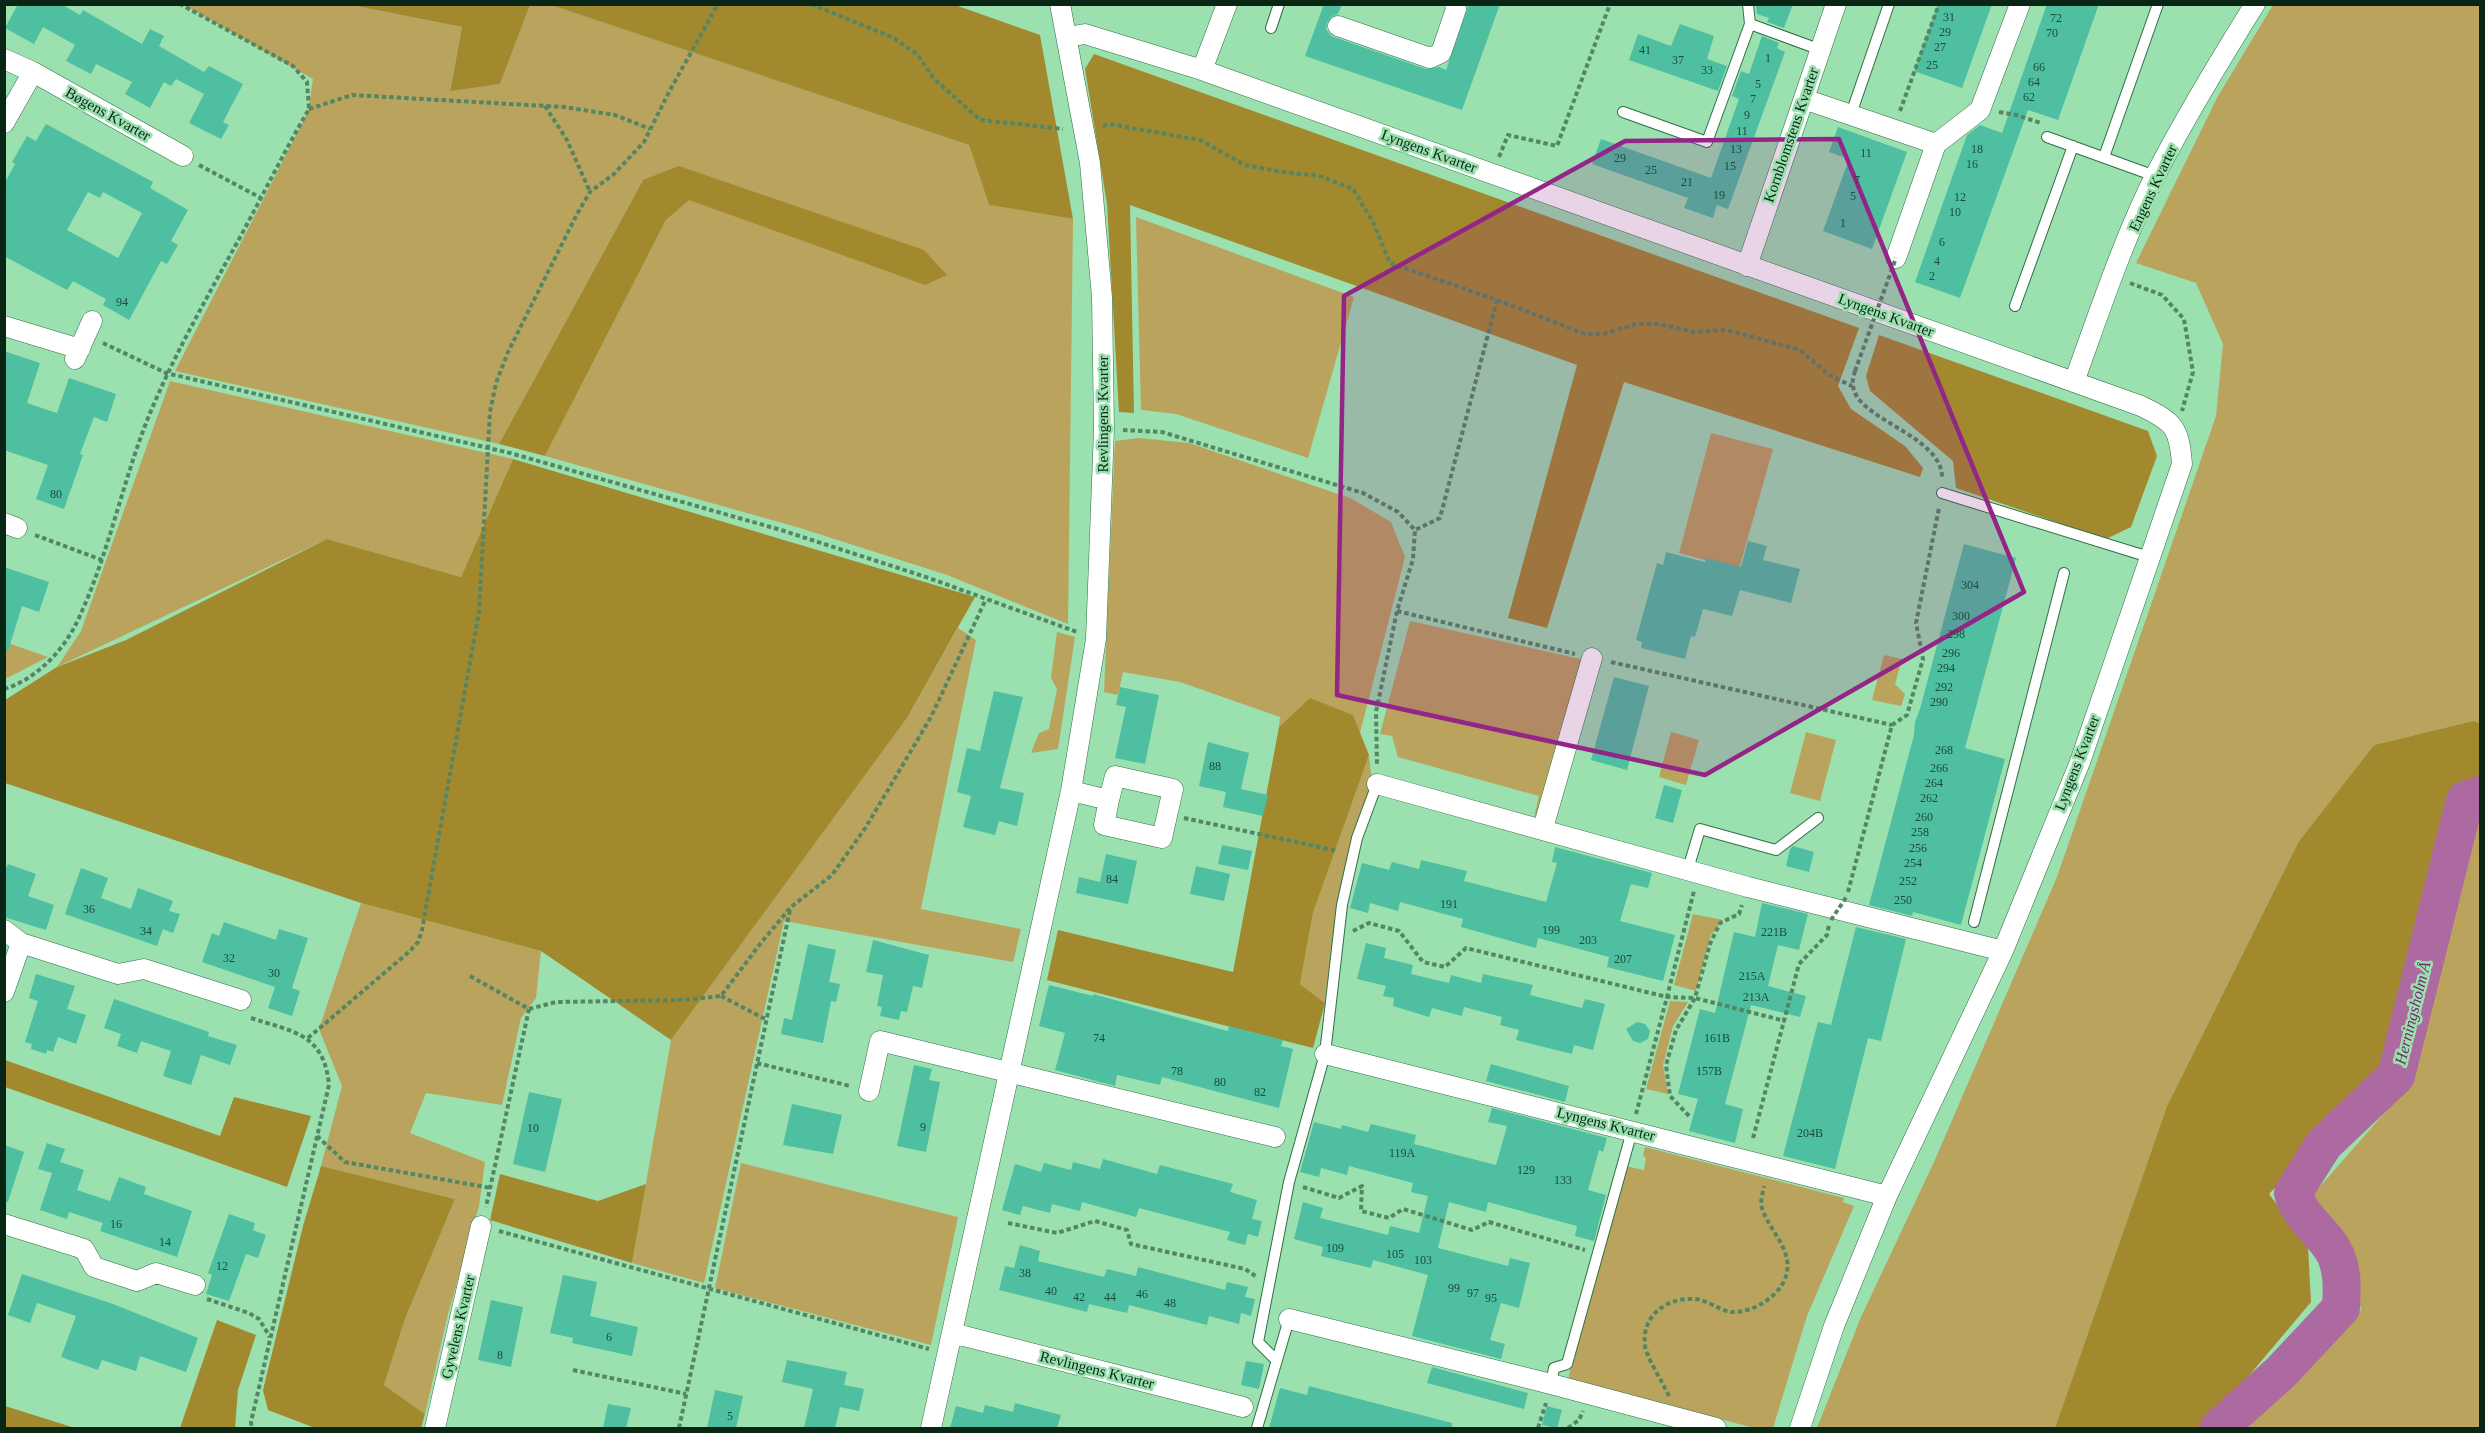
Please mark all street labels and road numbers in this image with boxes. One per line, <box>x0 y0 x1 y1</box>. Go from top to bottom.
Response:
street label: Kornblomstens Kvarter <box>1760 66 1822 204</box>
street label: Bøgens Kvarter <box>63 84 153 144</box>
street label: Lyngens Kvarter <box>1379 126 1479 176</box>
street label: Engens Kvarter <box>2126 142 2180 234</box>
street label: Lyngens Kvarter <box>1836 290 1936 340</box>
street label: Revlingens Kvarter <box>1095 355 1111 473</box>
street label: Lyngens Kvarter <box>2052 713 2102 813</box>
street label: Lyngens Kvarter <box>1555 1104 1657 1144</box>
street label: Gyvelens Kvarter <box>438 1273 478 1381</box>
street label: Revlingens Kvarter <box>1038 1348 1156 1392</box>

